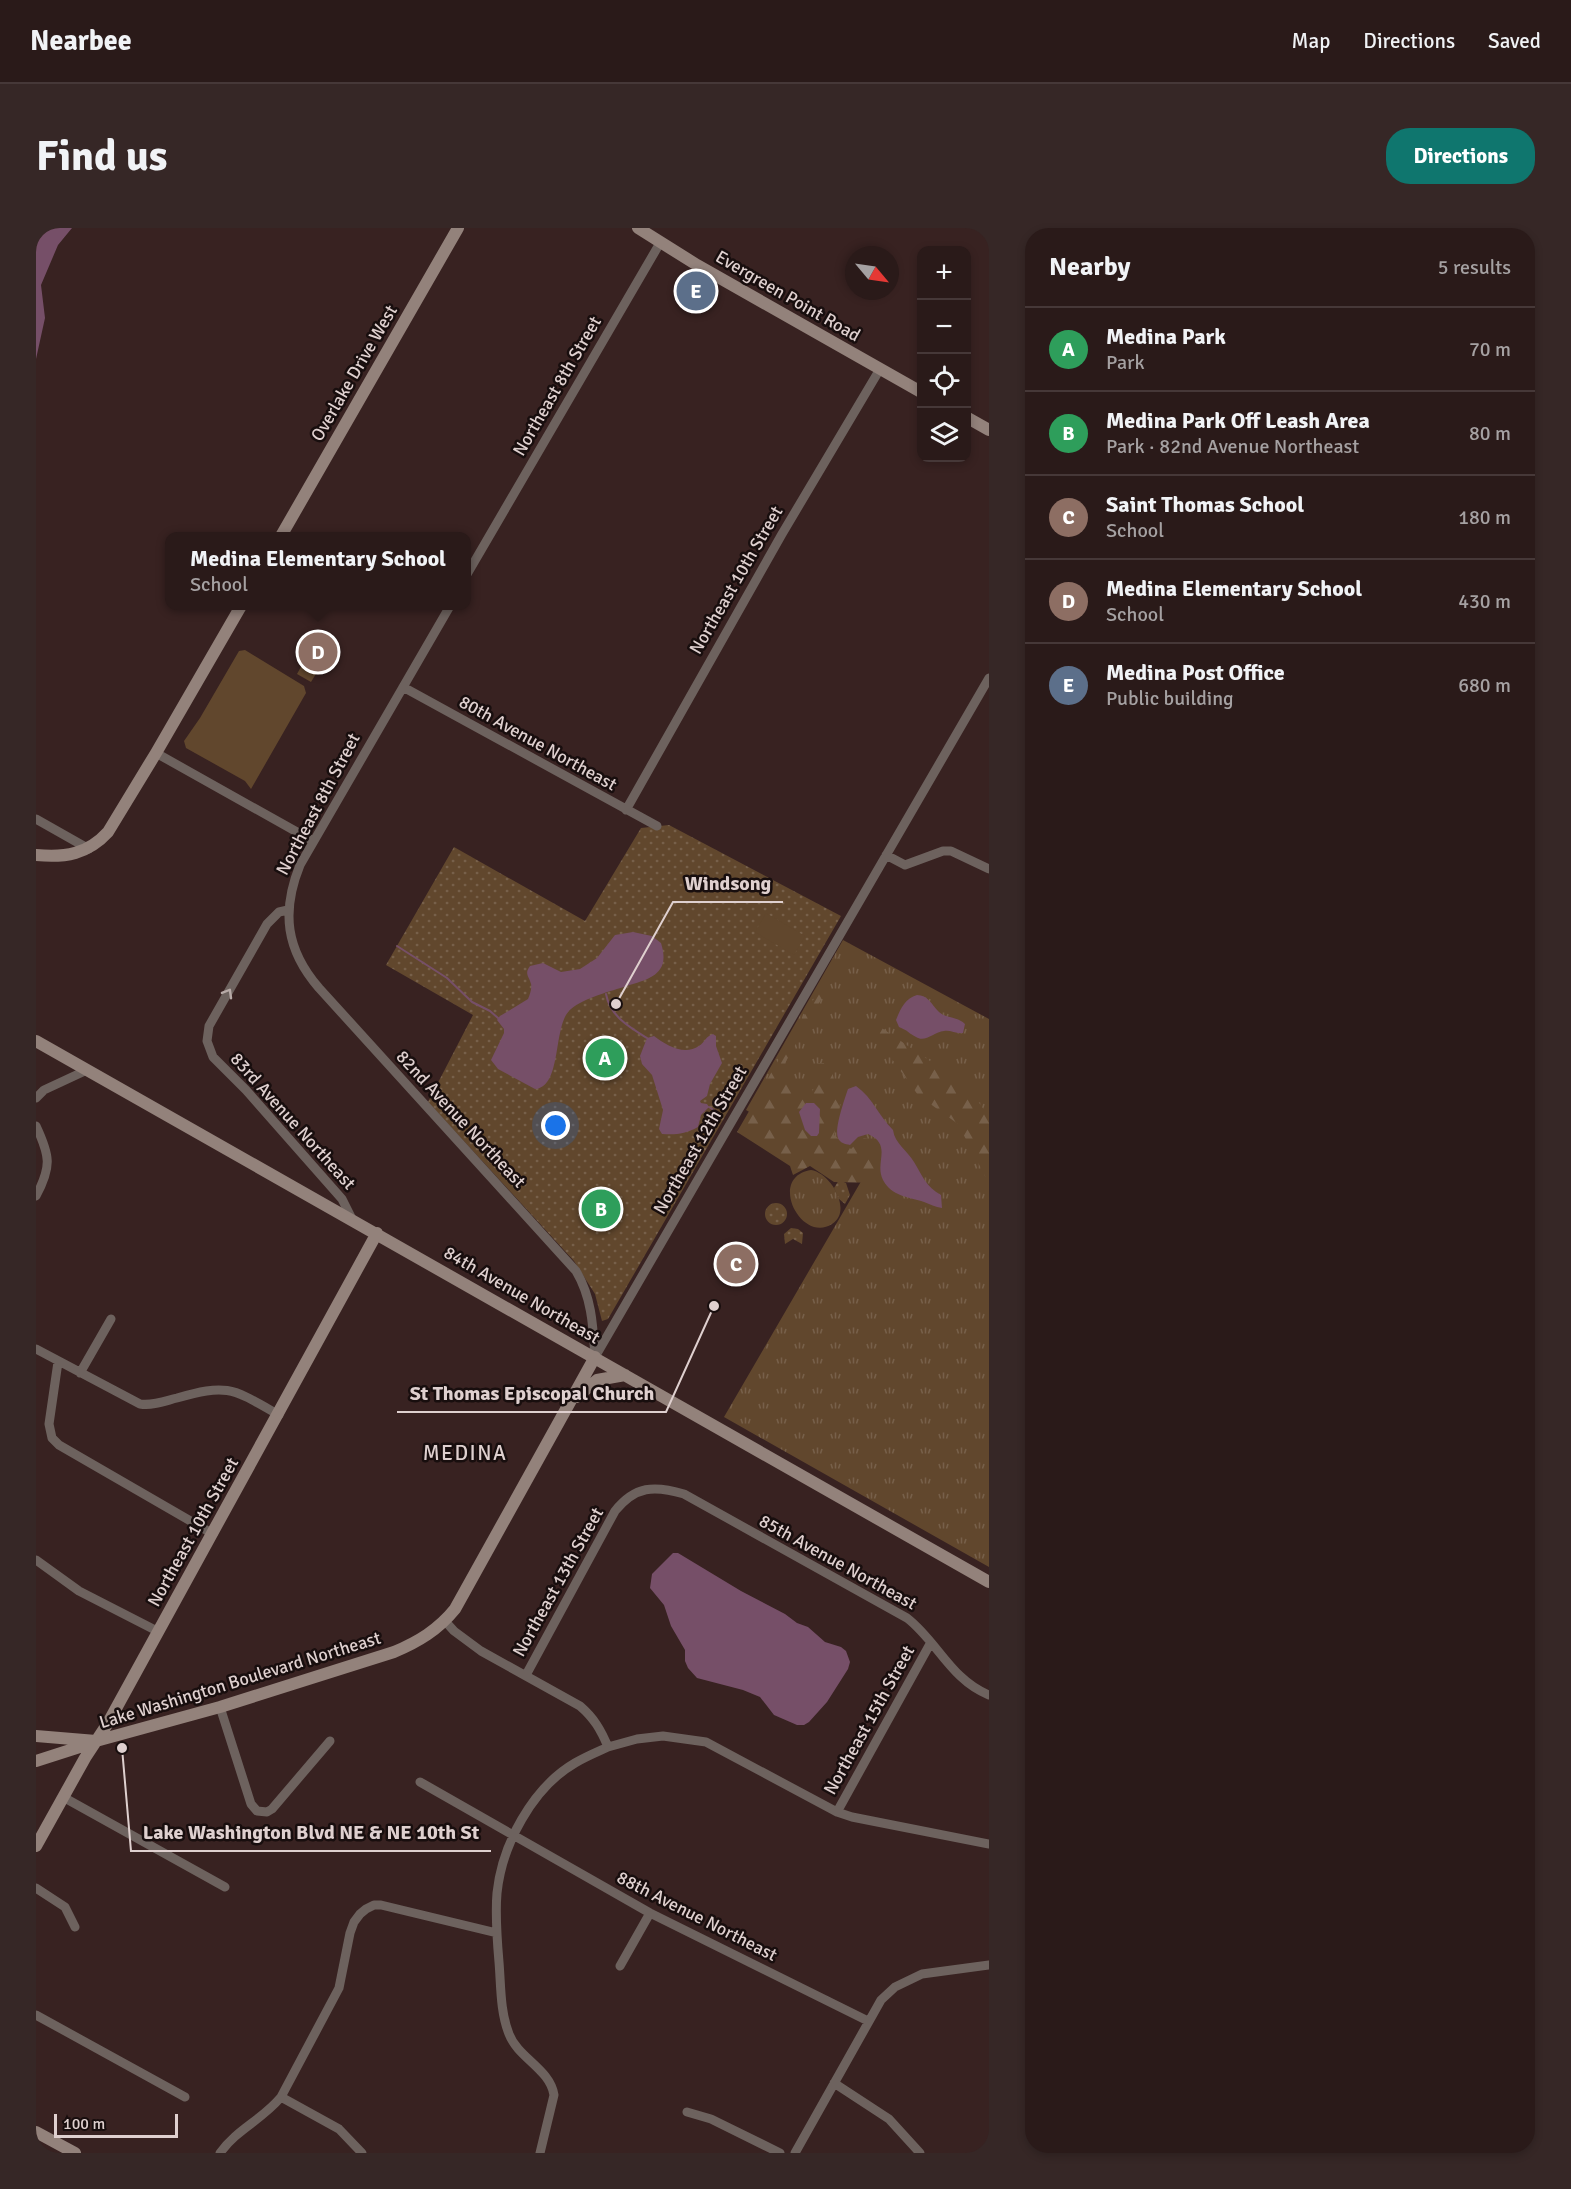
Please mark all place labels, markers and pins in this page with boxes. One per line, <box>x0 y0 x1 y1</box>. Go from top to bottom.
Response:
pin: E <box>676 268 716 314</box>
pin: D <box>298 630 338 674</box>
callout: Windsong <box>673 864 783 902</box>
pin: A <box>586 1036 624 1080</box>
pin: B <box>582 1186 620 1232</box>
pin: C <box>716 1242 756 1286</box>
callout: St Thomas Episcopal Church <box>397 1374 666 1412</box>
callout: Lake Washington Blvd NE & NE 10th St <box>131 1813 491 1851</box>

